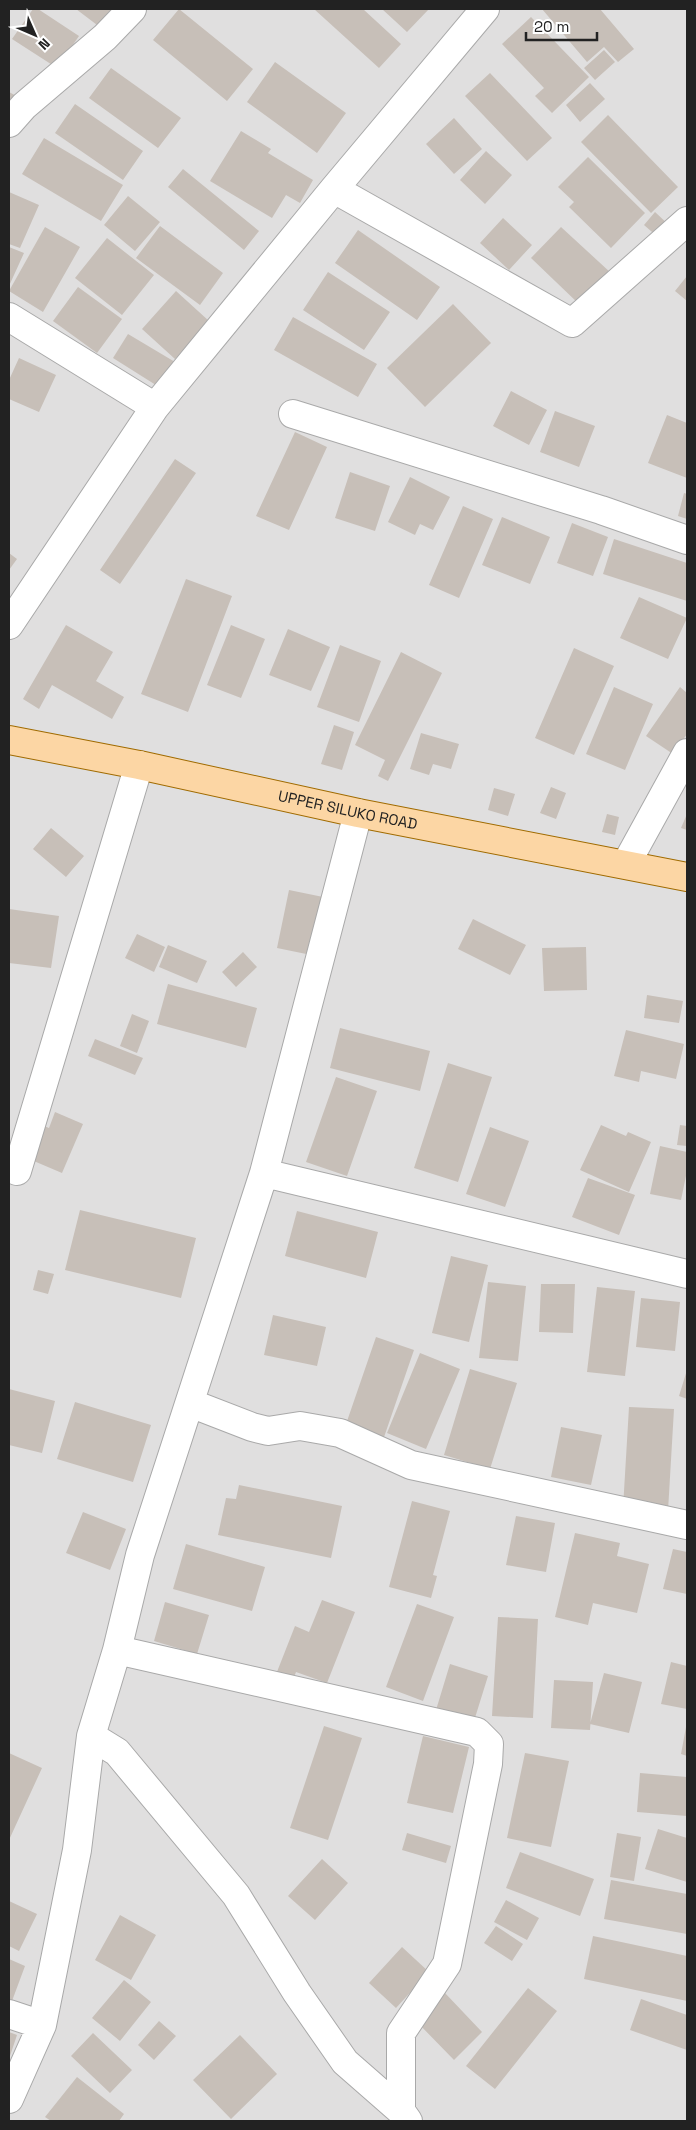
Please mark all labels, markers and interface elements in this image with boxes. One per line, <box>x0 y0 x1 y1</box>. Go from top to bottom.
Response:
north arrow <box>10 10 60 60</box>
scale bar <box>526 10 597 42</box>
text: 20 m <box>534 17 569 36</box>
text: N <box>35 35 54 54</box>
street label: UPPER SILUKO ROAD <box>276 786 419 833</box>

